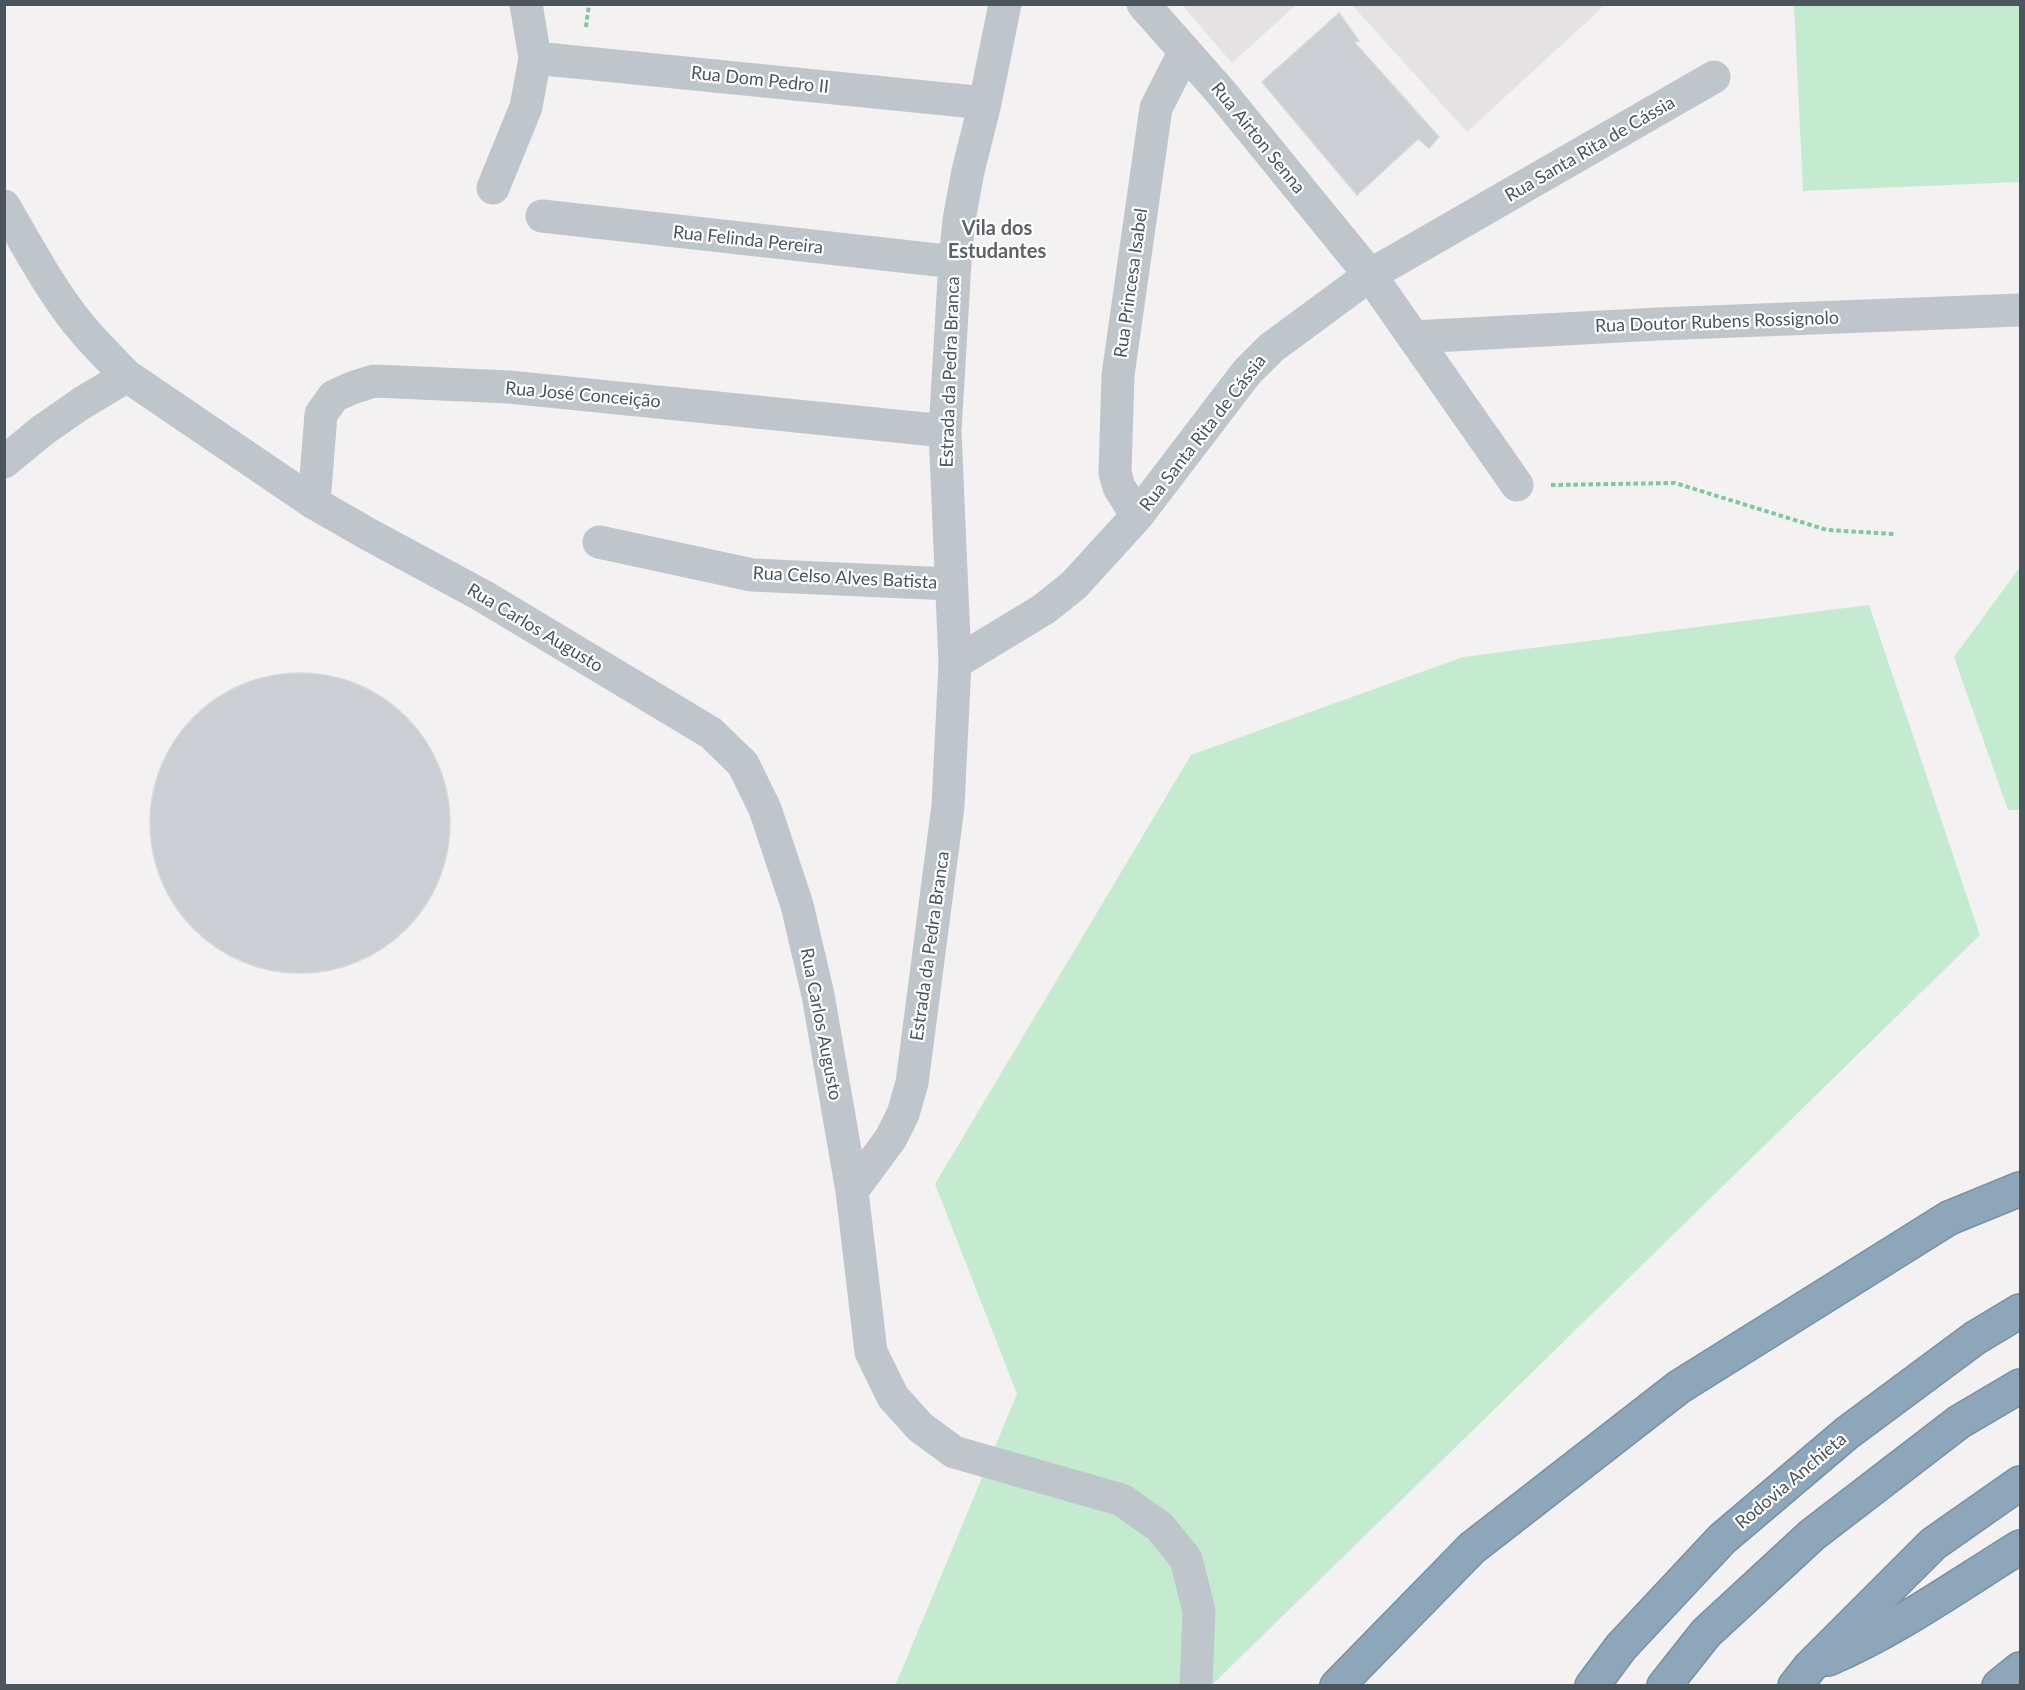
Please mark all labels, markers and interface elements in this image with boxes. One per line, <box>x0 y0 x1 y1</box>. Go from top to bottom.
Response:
street label: Rua Dom Pedro II <box>690 62 830 98</box>
street label: Rua Airton Senna <box>1206 78 1310 198</box>
street label: Rua Santa Rita de Cássia <box>1501 92 1679 206</box>
street label: Rua Princesa Isabel <box>1110 207 1152 359</box>
district label: Vila dos Estudantes <box>948 217 1046 264</box>
street label: Rua Felinda Pereira <box>672 221 824 259</box>
street label: Estrada da Pedra Branca <box>936 276 964 468</box>
street label: Rua Doutor Rubens Rossignolo <box>1595 307 1839 337</box>
street label: Rua Santa Rita de Cássia <box>1135 351 1271 515</box>
street label: Rua José Conceição <box>504 377 662 413</box>
street label: Rua Celso Alves Batista <box>752 562 938 594</box>
street label: Rua Carlos Augusto <box>463 579 607 677</box>
street label: Estrada da Pedra Branca <box>906 850 954 1042</box>
street label: Rua Carlos Augusto <box>796 946 846 1102</box>
street label: Rodovia Anchieta <box>1731 1428 1851 1534</box>

